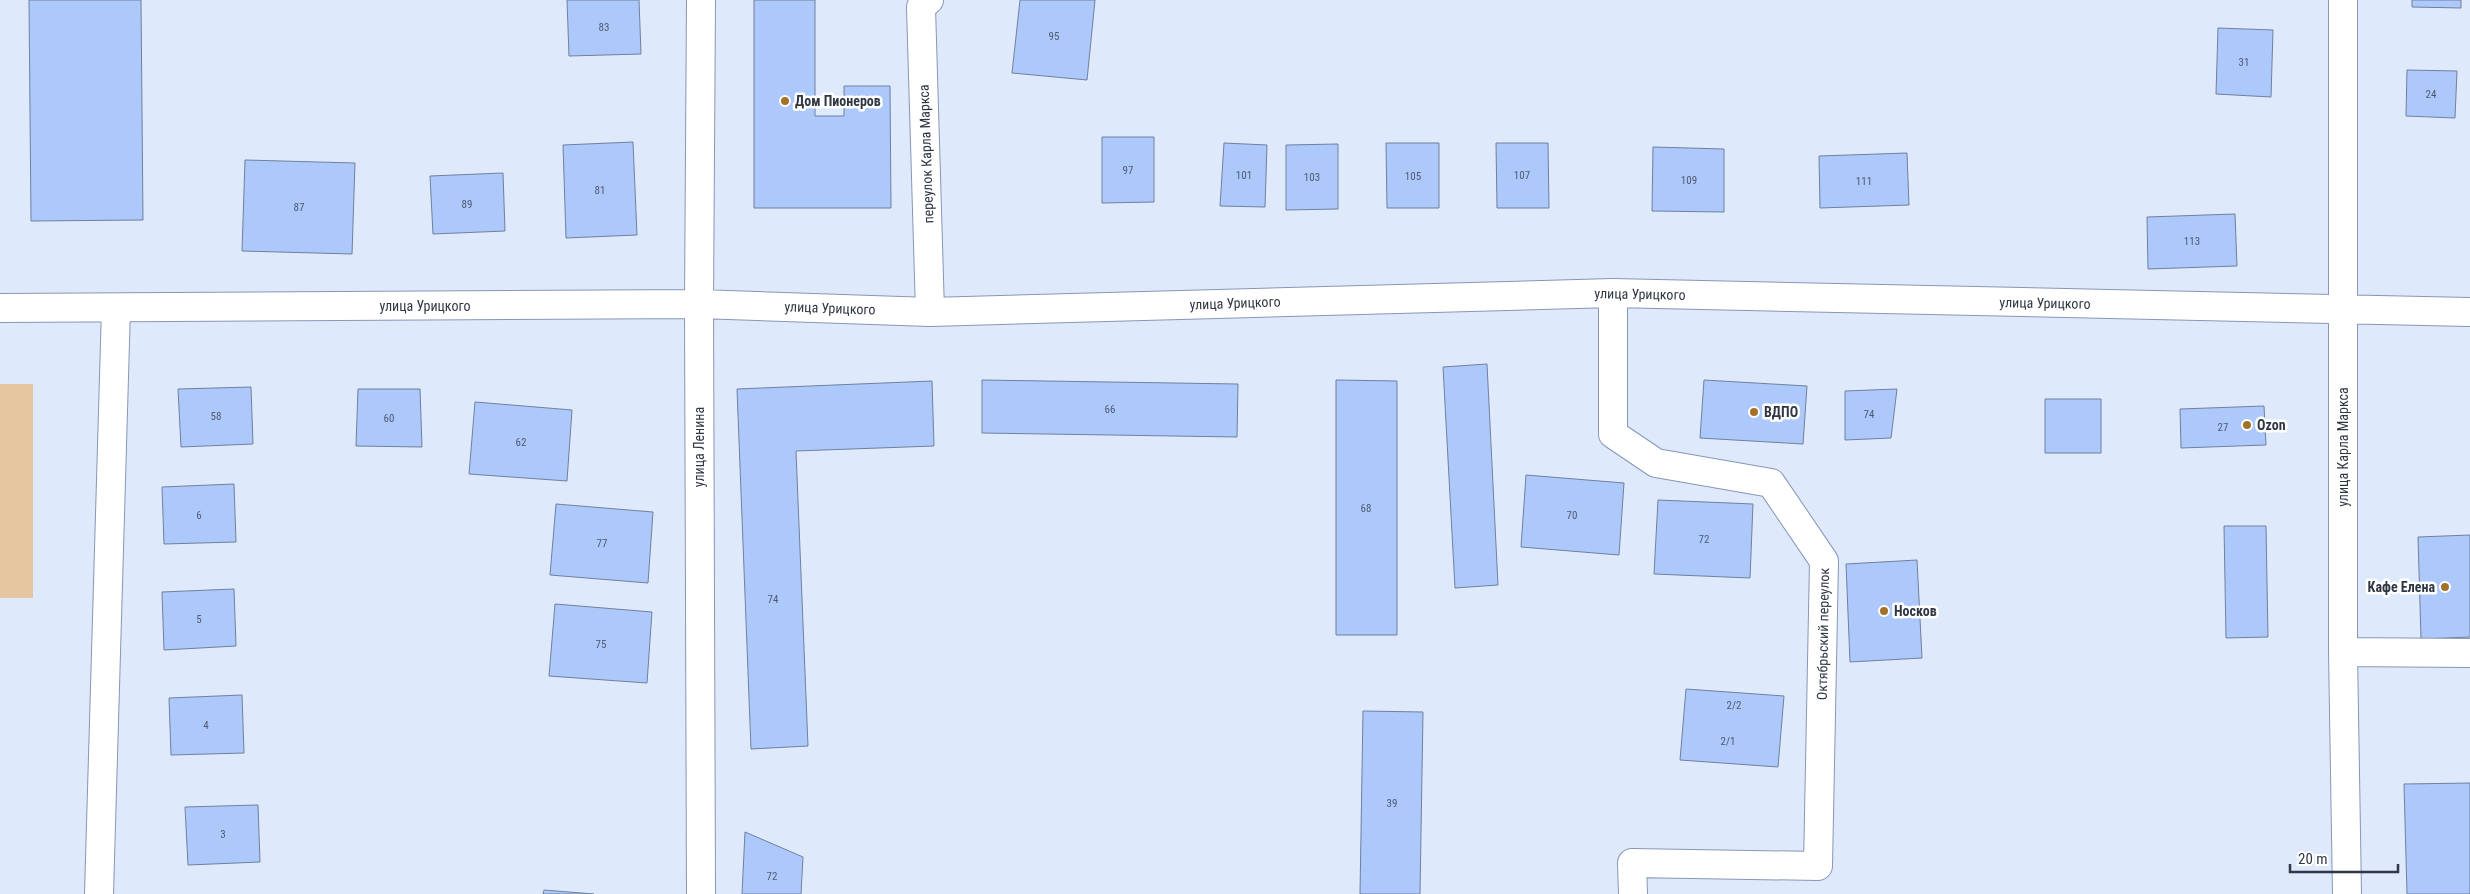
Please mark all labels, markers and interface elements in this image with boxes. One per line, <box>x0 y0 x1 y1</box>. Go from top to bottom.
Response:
house number: 83 <box>599 21 609 34</box>
house number: 95 <box>1049 30 1059 43</box>
house number: 31 <box>2239 56 2249 69</box>
street label: переулок Карла Маркса <box>916 84 936 224</box>
house number: 24 <box>2426 88 2437 101</box>
place label: Дом Пионеров <box>795 93 881 109</box>
marker: Дом Пионеров <box>779 95 791 107</box>
house number: 97 <box>1123 164 1133 177</box>
house number: 101 <box>1236 169 1252 182</box>
house number: 107 <box>1514 169 1530 182</box>
house number: 105 <box>1405 170 1421 183</box>
house number: 103 <box>1304 171 1320 184</box>
house number: 109 <box>1681 174 1697 187</box>
house number: 111 <box>1856 175 1872 188</box>
house number: 81 <box>595 184 605 197</box>
house number: 89 <box>462 198 472 211</box>
house number: 87 <box>294 201 304 214</box>
house number: 113 <box>2184 235 2200 248</box>
street label: улица Урицкого <box>1594 285 1686 303</box>
street label: улица Урицкого <box>1189 293 1281 313</box>
street label: улица Урицкого <box>1999 294 2091 312</box>
street label: улица Урицкого <box>379 298 471 314</box>
street label: улица Урицкого <box>784 298 876 318</box>
street label: улица Карла Маркса <box>2335 387 2351 507</box>
house number: 66 <box>1105 403 1115 416</box>
place label: ВДПО <box>1764 404 1798 420</box>
marker: ВДПО <box>1748 406 1760 418</box>
street label: улица Ленина <box>691 407 707 487</box>
house number: 74 <box>1864 408 1875 421</box>
house number: 58 <box>211 410 221 423</box>
house number: 60 <box>384 412 394 425</box>
place label: Ozon <box>2257 417 2286 433</box>
marker: Ozon <box>2241 419 2253 431</box>
house number: 27 <box>2218 421 2228 434</box>
house number: 62 <box>516 436 526 449</box>
house number: 68 <box>1361 502 1371 515</box>
house number: 6 <box>196 509 202 522</box>
house number: 70 <box>1567 509 1577 522</box>
house number: 72 <box>1699 533 1709 546</box>
house number: 77 <box>597 537 607 550</box>
street label: Октябрьский переулок <box>1814 567 1832 700</box>
place label: Кафе Елена <box>2368 579 2435 595</box>
marker: Кафе Елена <box>2439 581 2451 593</box>
house number: 74 <box>768 593 779 606</box>
place label: Носков <box>1894 603 1937 619</box>
marker: Носков <box>1878 605 1890 617</box>
house number: 5 <box>196 613 202 626</box>
house number: 75 <box>596 638 606 651</box>
house number: 2/2 <box>1727 699 1741 712</box>
house number: 4 <box>203 719 209 732</box>
house number: 2/1 <box>1721 735 1735 748</box>
house number: 39 <box>1387 797 1397 810</box>
house number: 3 <box>220 828 226 841</box>
scale bar <box>2290 842 2398 874</box>
text: 20 m <box>2298 850 2328 868</box>
house number: 72 <box>767 870 777 883</box>

